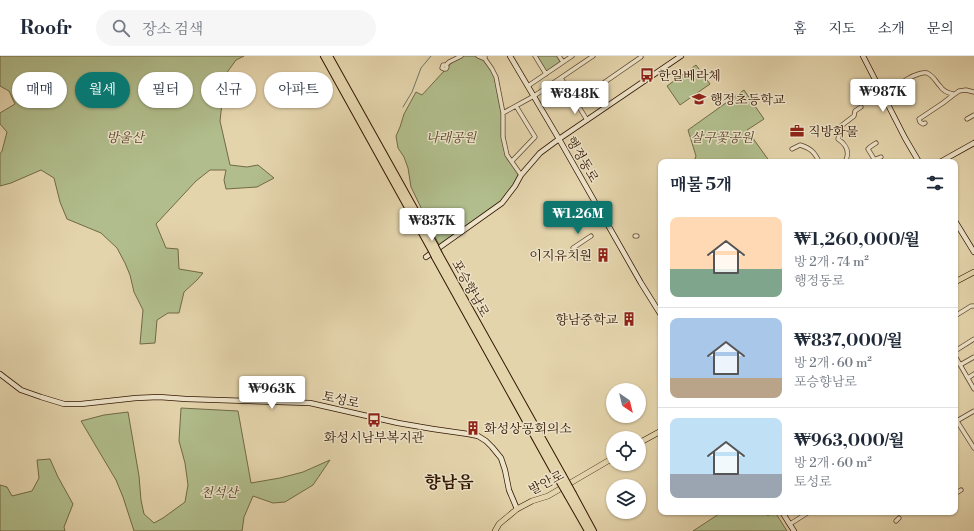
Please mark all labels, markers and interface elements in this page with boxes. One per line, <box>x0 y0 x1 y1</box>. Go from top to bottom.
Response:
search box <box>96 10 376 46</box>
text: Roofr <box>20 16 72 40</box>
icon: search <box>110 17 132 39</box>
text: 장소 검색 <box>142 20 203 39</box>
text: 홈 <box>793 20 807 38</box>
text: 지도 <box>829 20 856 38</box>
text: 소개 <box>878 20 905 38</box>
text: 문의 <box>927 20 954 38</box>
bus stop icon: 한일베라체 <box>639 67 655 83</box>
place label: 한일베라체 <box>658 68 721 84</box>
chip: 매매 <box>12 72 67 108</box>
chip: 월세 <box>75 72 130 108</box>
chip: 필터 <box>138 72 193 108</box>
chip: 신규 <box>201 72 256 108</box>
chip: 아파트 <box>264 72 333 108</box>
pin: ₩987K <box>855 79 911 113</box>
pin: ₩848K <box>547 81 603 115</box>
text: ₩987K <box>859 84 907 100</box>
text: ₩848K <box>551 86 600 102</box>
school or university icon: 행정초등학교 <box>691 91 707 107</box>
place label: 행정초등학교 <box>710 92 786 108</box>
office icon: 직방화물 <box>789 123 805 139</box>
place label: 직방화물 <box>808 124 859 140</box>
park label: 방울산 <box>106 130 146 146</box>
park label: 나래공원 <box>426 130 478 146</box>
park label: 살구꽃공원 <box>691 130 755 146</box>
street label: 행정동로 <box>563 134 602 186</box>
icon: filters <box>924 172 946 194</box>
text: 매물 5개 <box>670 174 733 196</box>
pin: ₩1.26M <box>545 201 611 235</box>
text: ₩1.26M <box>552 206 604 222</box>
pin: ₩837K <box>404 208 460 242</box>
text: ₩837K <box>409 213 455 229</box>
text: ₩1,260,000/월 <box>794 229 920 251</box>
icon: home <box>702 233 750 281</box>
building icon: 이지유치원 <box>595 247 611 263</box>
place label: 이지유치원 <box>529 248 592 264</box>
text: 방 2개 · 74 m² <box>794 254 869 270</box>
street label: 포승향남로 <box>448 257 493 320</box>
text: 행정동로 <box>794 273 844 289</box>
building icon: 향남중학교 <box>621 311 637 327</box>
place label: 향남중학교 <box>555 312 618 328</box>
text: ₩837,000/월 <box>794 330 903 352</box>
icon: home <box>702 334 750 382</box>
text: 방 2개 · 60 m² <box>794 355 872 371</box>
text: 포승향남로 <box>794 374 857 390</box>
pin: ₩963K <box>244 376 300 410</box>
text: ₩963K <box>248 381 296 397</box>
north arrow <box>606 383 646 423</box>
map controls <box>606 383 646 519</box>
street label: 토성로 <box>321 388 361 412</box>
bus stop icon: 화성시남부복지관 <box>366 412 382 428</box>
building icon: 화성상공회의소 <box>465 420 481 436</box>
place label: 화성상공회의소 <box>484 421 572 437</box>
place label: 화성시남부복지관 <box>324 430 425 446</box>
text: ₩963,000/월 <box>794 430 905 452</box>
button: locate <box>606 431 646 471</box>
icon: home <box>702 434 750 482</box>
text: 방 2개 · 60 m² <box>794 455 872 471</box>
street label: 발안로 <box>526 467 567 499</box>
district label: 향남읍 <box>424 472 474 494</box>
text: 토성로 <box>794 474 832 490</box>
button: layers <box>606 479 646 519</box>
park label: 천석산 <box>200 485 240 501</box>

